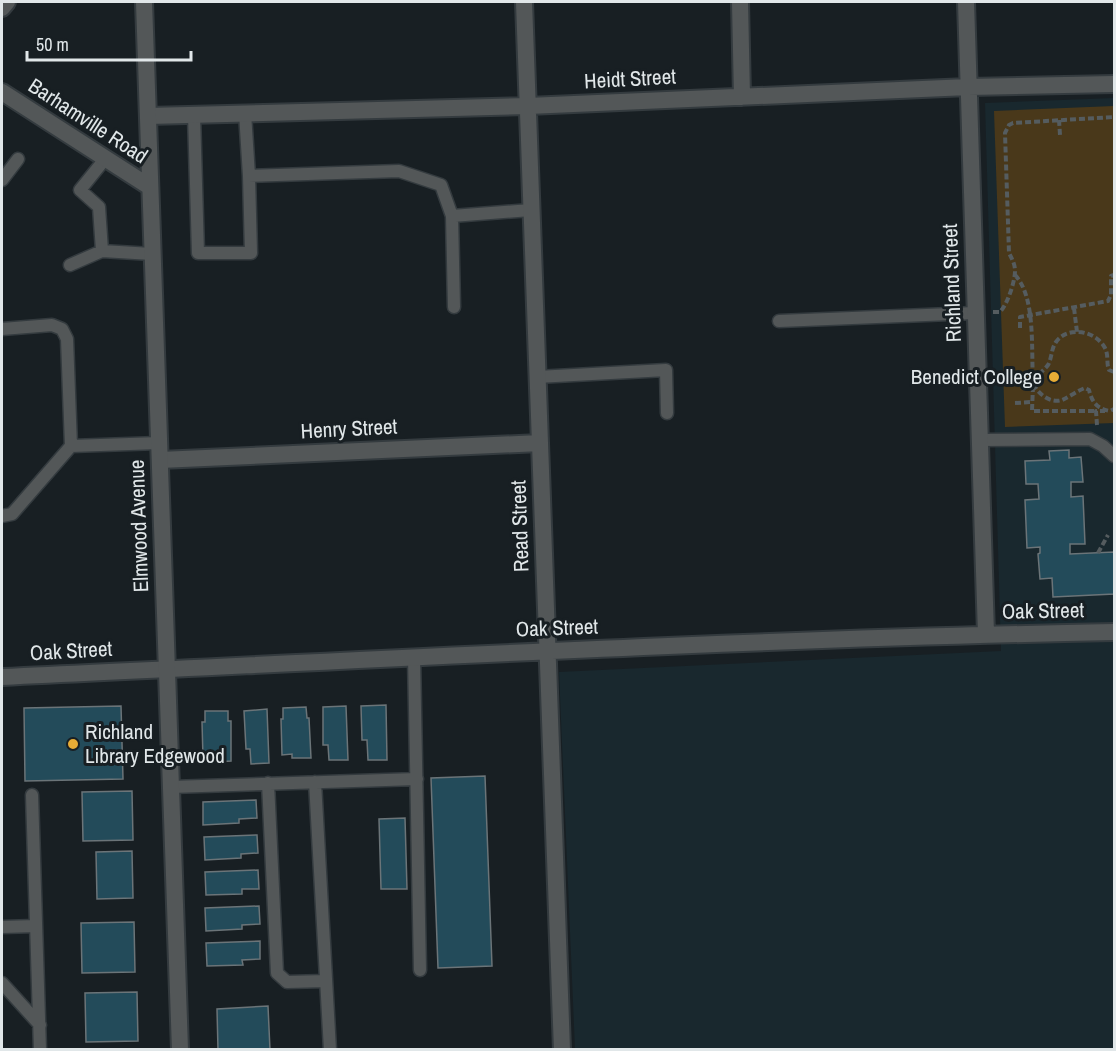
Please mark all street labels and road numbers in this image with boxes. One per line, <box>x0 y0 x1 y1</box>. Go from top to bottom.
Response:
street label: Heidt Street <box>583 62 677 95</box>
street label: Barhamville Road <box>23 71 154 170</box>
street label: Richland Street <box>935 223 968 343</box>
street label: Henry Street <box>300 411 398 446</box>
street label: Elmwood Avenue <box>122 459 155 593</box>
street label: Read Street <box>503 479 536 572</box>
street label: Oak Street <box>1002 595 1085 626</box>
street label: Oak Street <box>515 612 599 643</box>
street label: Oak Street <box>29 634 113 667</box>

